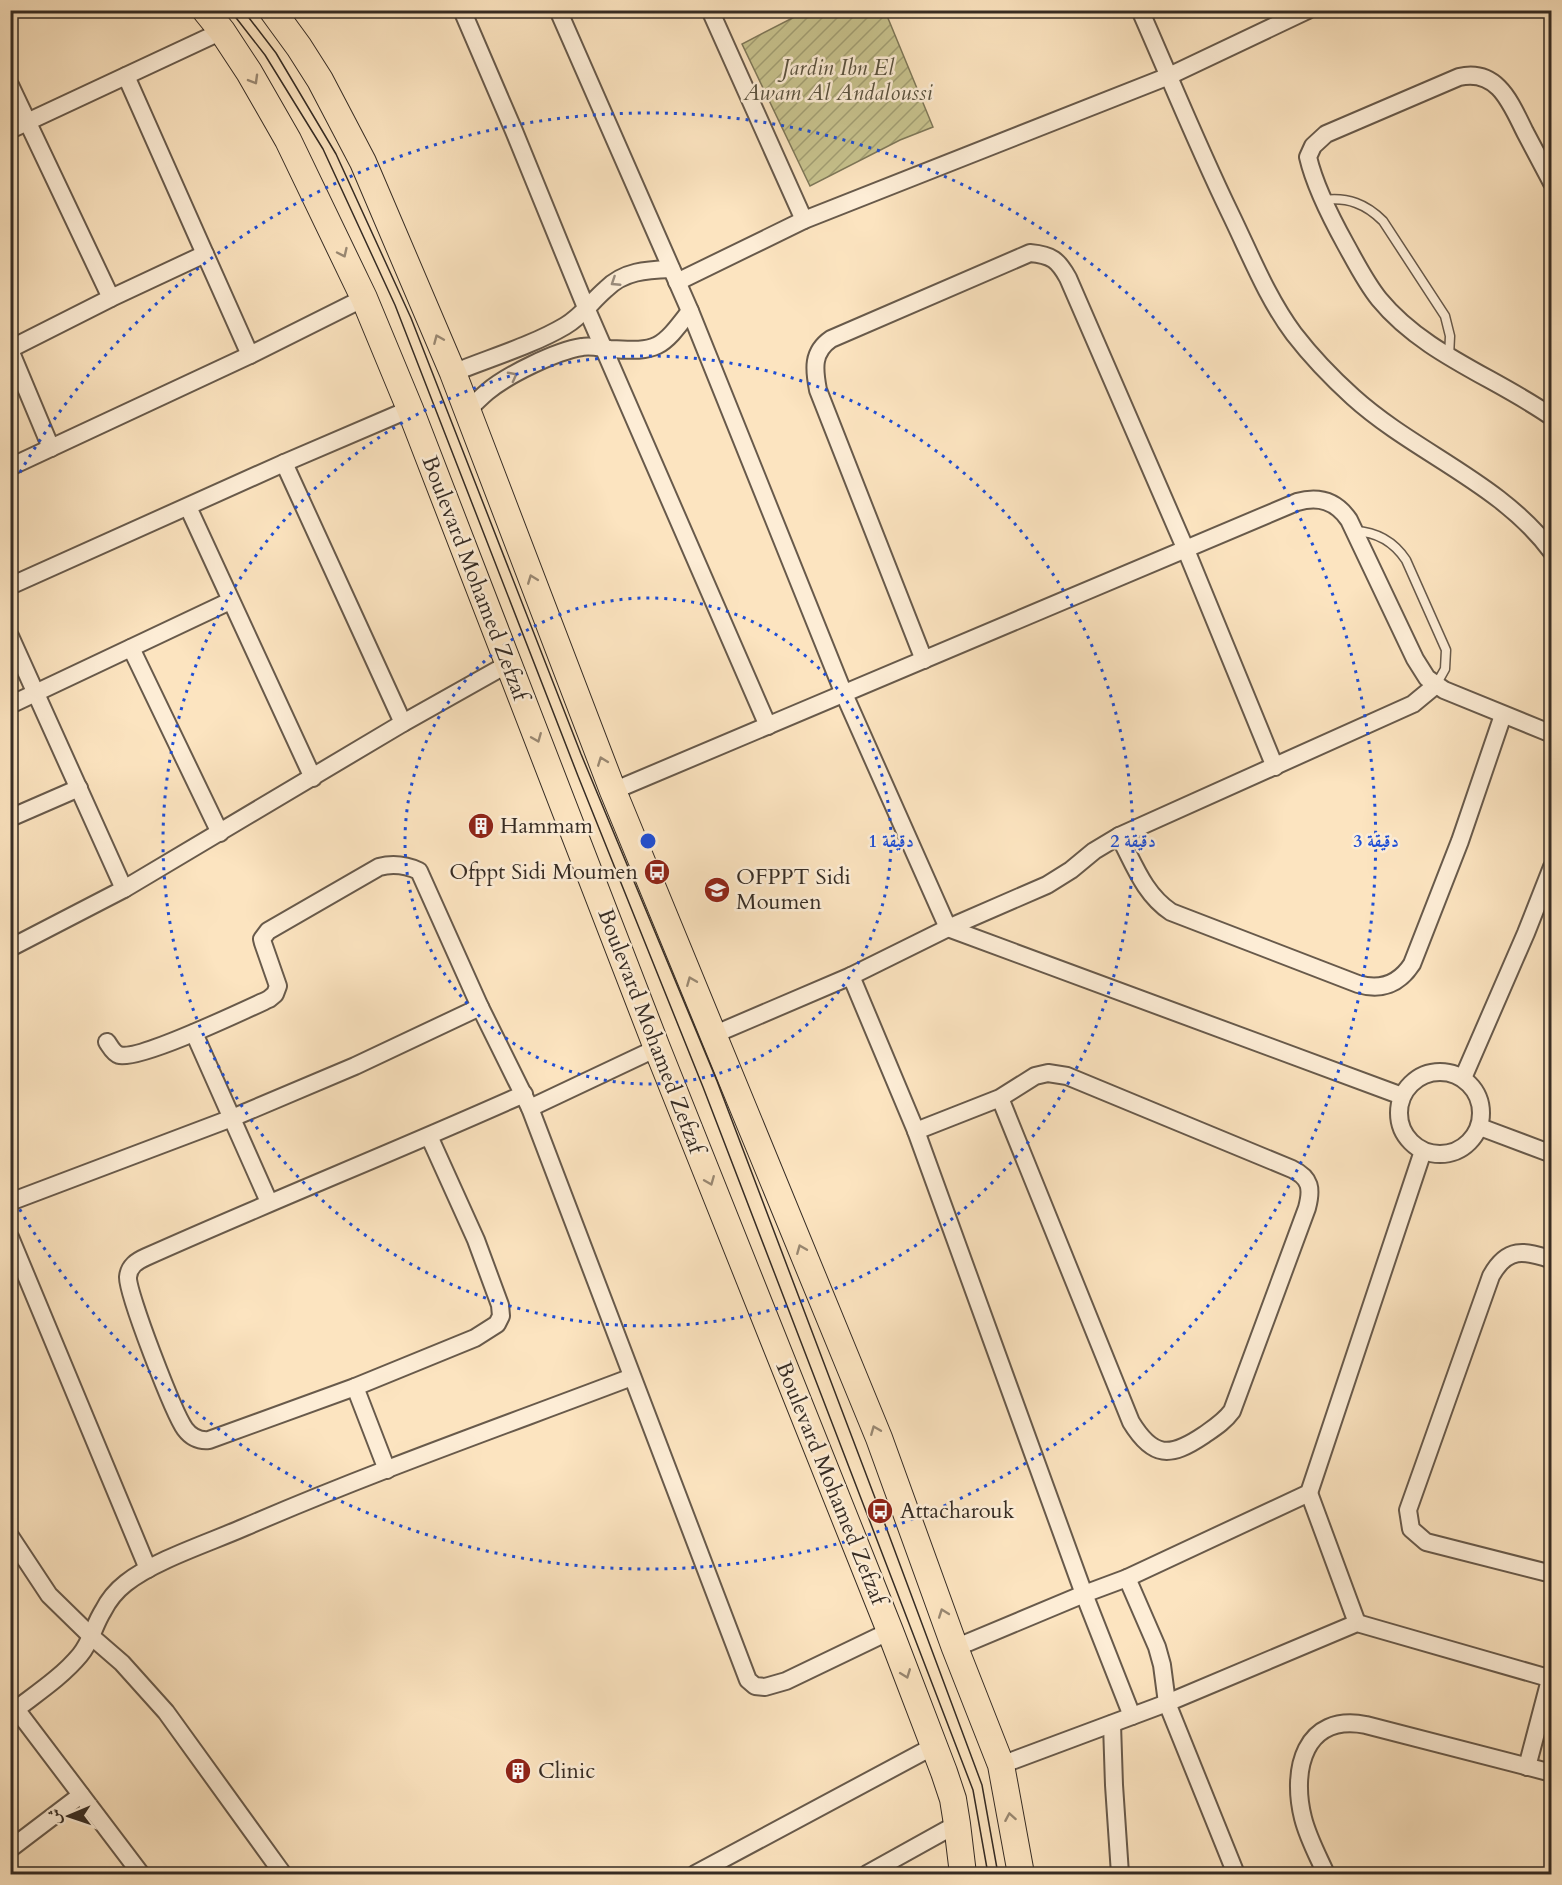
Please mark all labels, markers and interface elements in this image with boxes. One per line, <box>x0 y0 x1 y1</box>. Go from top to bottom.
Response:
park label: Jardin Ibn El Awam Al Andaloussi <box>742 53 934 108</box>
one-way arrow <box>246 73 258 84</box>
one-way arrow <box>335 246 347 257</box>
one-way arrow <box>611 275 621 287</box>
one-way arrow <box>433 334 445 345</box>
one-way arrow <box>507 372 517 383</box>
street label: Boulevard Mohamed Zefzaf <box>414 451 537 708</box>
one-way arrow <box>527 574 539 585</box>
one-way arrow <box>530 732 542 743</box>
one-way arrow <box>597 756 609 767</box>
building icon: Hammam <box>466 811 496 841</box>
place label: Hammam <box>500 811 594 841</box>
text: 1 دقيقة <box>868 829 914 854</box>
text: 2 دقيقة <box>1110 829 1156 854</box>
text: 3 دقيقة <box>1353 829 1399 854</box>
centre of rings <box>638 831 658 851</box>
place label: Ofppt Sidi Moumen <box>449 857 638 887</box>
bus stop icon: Ofppt Sidi Moumen <box>642 857 672 887</box>
place label: OFPPT Sidi Moumen <box>736 862 851 917</box>
school or university icon: OFPPT Sidi Moumen <box>702 875 732 905</box>
street label: Boulevard Mohamed Zefzaf <box>590 904 713 1161</box>
one-way arrow <box>686 976 698 987</box>
one-way arrow <box>703 1174 715 1185</box>
one-way arrow <box>796 1245 808 1256</box>
street label: Boulevard Mohamed Zefzaf <box>768 1357 895 1612</box>
one-way arrow <box>870 1425 882 1436</box>
bus stop icon: Attacharouk <box>865 1496 895 1526</box>
place label: Attacharouk <box>900 1496 1015 1526</box>
one-way arrow <box>937 1608 950 1619</box>
one-way arrow <box>899 1668 912 1679</box>
building icon: Clinic <box>503 1756 533 1786</box>
place label: Clinic <box>538 1756 595 1786</box>
north arrow <box>39 1786 99 1846</box>
text: ش <box>44 1808 66 1825</box>
one-way arrow <box>1005 1812 1017 1822</box>

